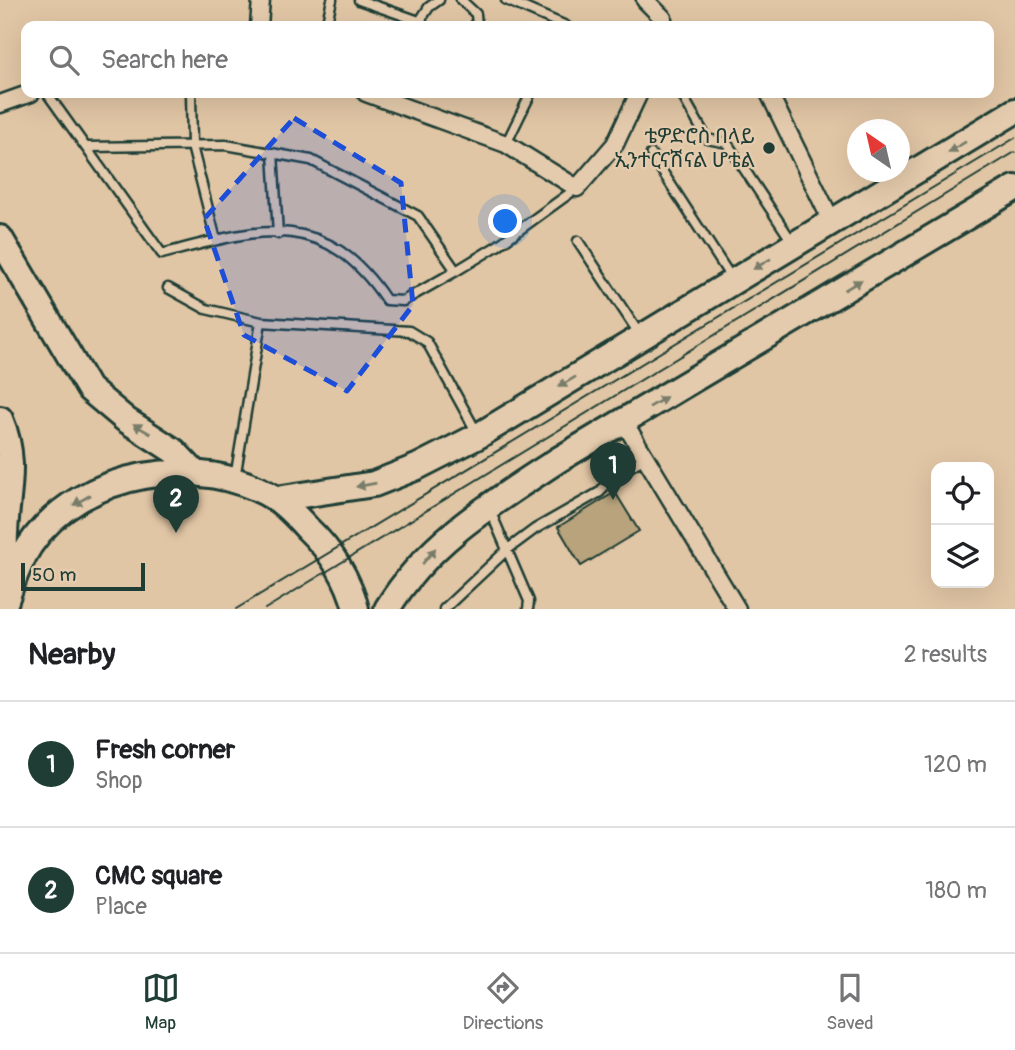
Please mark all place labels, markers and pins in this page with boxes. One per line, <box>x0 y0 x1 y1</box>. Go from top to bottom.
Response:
place label: ቴዎድሮስ በላይ ኢንተርናሽናል ሆቴል <box>614 123 755 174</box>
marker: ቴዎድሮስ በላይ ኢንተርናሽናል ሆቴል <box>761 140 777 156</box>
pin: 1 <box>590 442 636 500</box>
pin: 2 <box>153 475 199 533</box>

